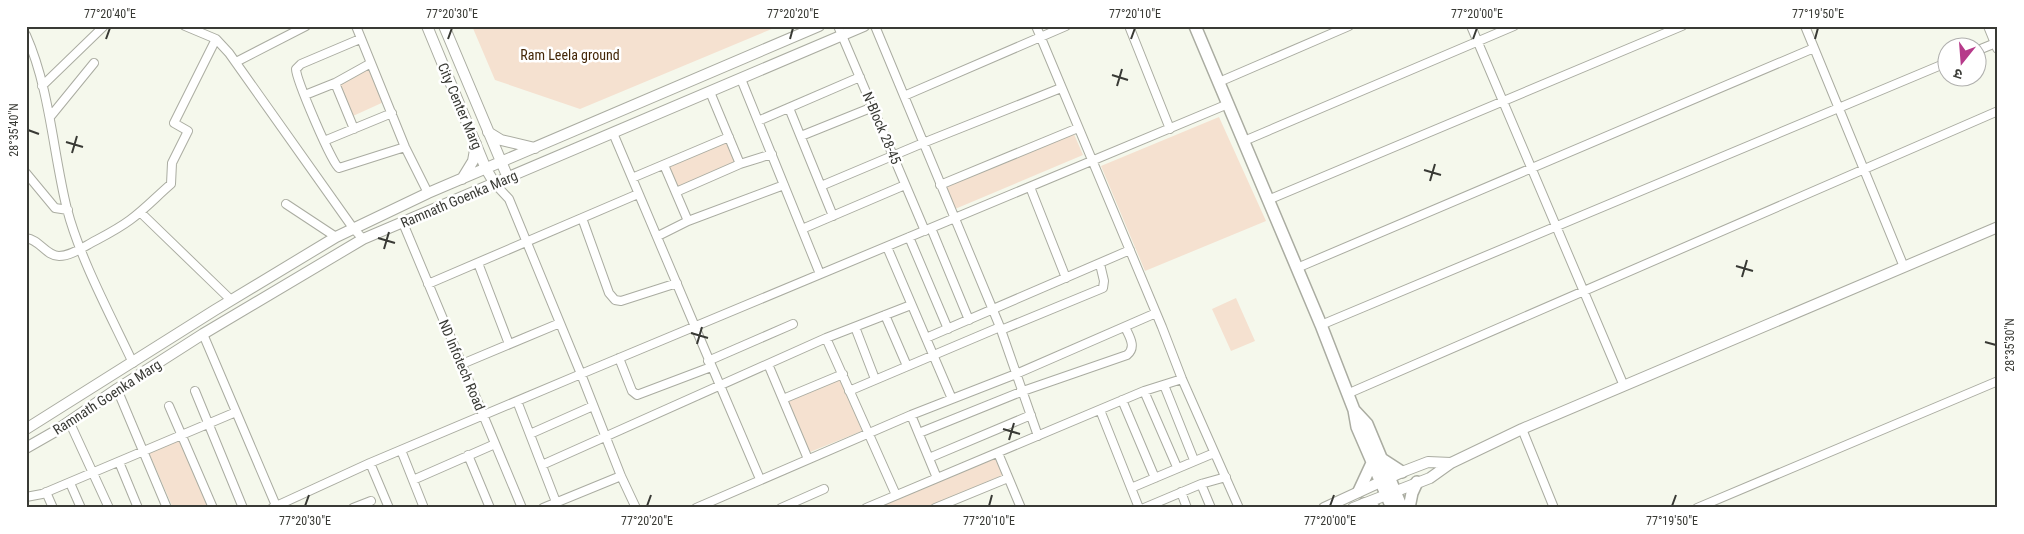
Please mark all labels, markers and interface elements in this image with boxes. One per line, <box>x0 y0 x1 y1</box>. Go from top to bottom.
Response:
text: 77°20'40"E <box>84 7 136 21</box>
text: 77°20'30"E <box>426 7 478 21</box>
text: 77°20'20"E <box>767 7 819 21</box>
text: 77°20'10"E <box>1109 7 1161 21</box>
text: 77°20'00"E <box>1451 7 1503 21</box>
text: 77°19'50"E <box>1792 7 1844 21</box>
north arrow <box>1936 38 1986 88</box>
park label: Ram Leela ground <box>520 47 620 63</box>
street label: City Center Marg <box>435 60 485 152</box>
text: उ <box>1951 65 1964 83</box>
street label: N-Block 28-45 <box>860 89 904 167</box>
text: 28°35'40"N <box>7 103 21 157</box>
street label: Ramnath Goenka Marg <box>398 167 520 231</box>
street label: ND Infotech Road <box>436 317 488 413</box>
text: 28°35'30"N <box>2003 318 2017 372</box>
street label: Ramnath Goenka Marg <box>50 356 164 438</box>
text: 77°20'30"E <box>279 514 331 528</box>
text: 77°20'20"E <box>621 514 673 528</box>
text: 77°20'10"E <box>963 514 1015 528</box>
text: 77°20'00"E <box>1304 514 1356 528</box>
text: 77°19'50"E <box>1646 514 1698 528</box>

